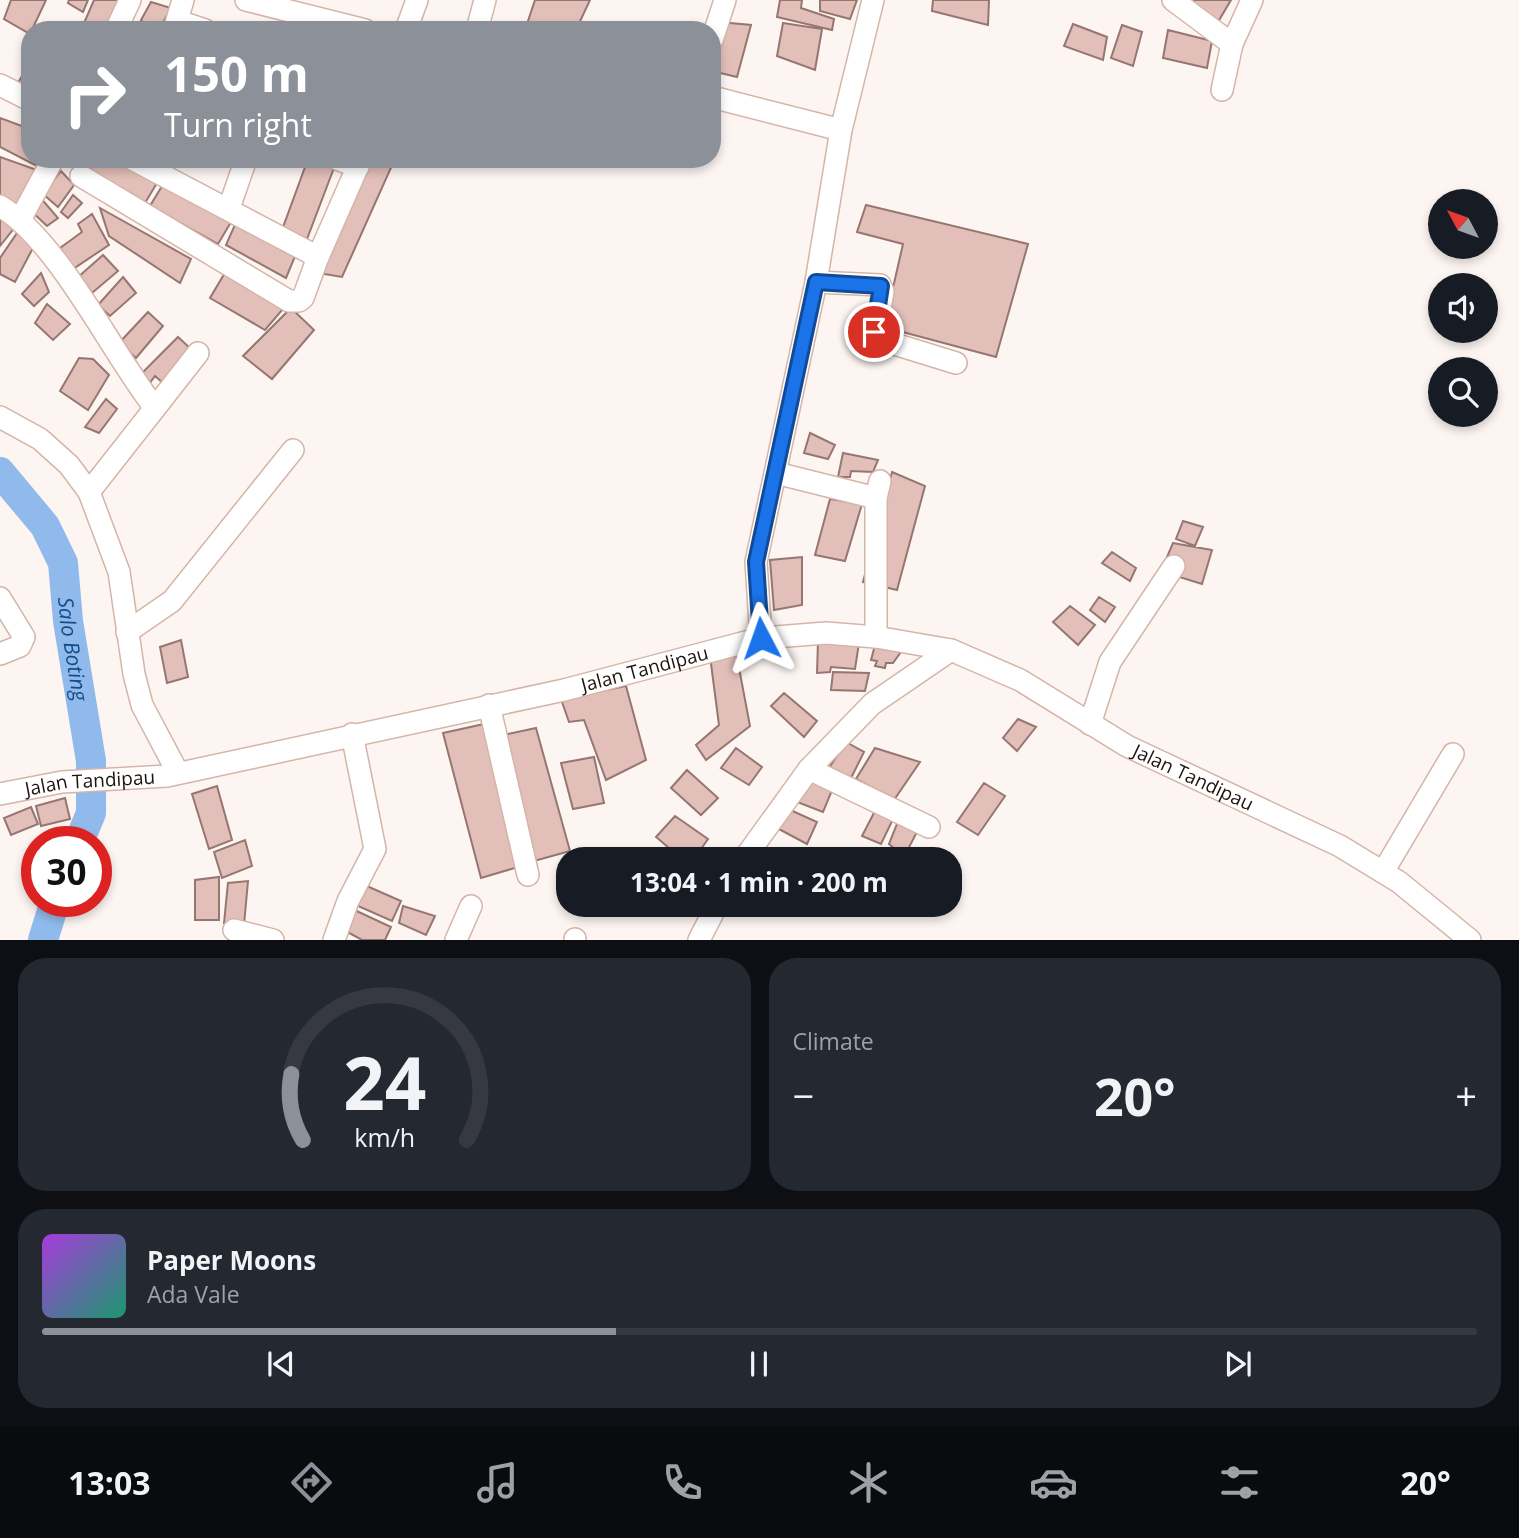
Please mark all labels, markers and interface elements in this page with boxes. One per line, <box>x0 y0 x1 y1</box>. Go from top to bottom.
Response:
text: 150 m <box>164 40 309 106</box>
icon: right <box>49 49 140 140</box>
text: Turn right <box>164 103 312 146</box>
north arrow <box>1428 189 1498 259</box>
map controls <box>1428 189 1498 427</box>
button: sound <box>1428 273 1498 343</box>
pin <box>844 302 904 362</box>
icon: arrive <box>855 313 893 351</box>
button: search <box>1428 357 1498 427</box>
water label: Salo Boting <box>52 596 95 704</box>
position arrow <box>724 601 798 675</box>
street label: Jalan Tandipau <box>576 639 711 698</box>
street label: Jalan Tandipau <box>1127 737 1258 817</box>
street label: Jalan Tandipau <box>21 764 156 802</box>
speed limit sign: 30 <box>21 826 112 917</box>
text: 13:04 · 1 min · 200 m <box>630 864 888 900</box>
text: Climate <box>793 1025 874 1057</box>
text: 24 <box>343 1033 426 1132</box>
text: 20° <box>1094 1060 1176 1131</box>
text: − <box>793 1069 814 1121</box>
text: + <box>1455 1069 1477 1121</box>
text: km/h <box>354 1120 415 1154</box>
text: Paper Moons <box>147 1242 316 1278</box>
text: Ada Vale <box>147 1278 240 1310</box>
icon: previous <box>262 1345 300 1383</box>
icon: pause <box>740 1345 778 1383</box>
icon: next <box>1219 1345 1257 1383</box>
icon: directions <box>287 1458 336 1507</box>
icon: music <box>473 1458 522 1507</box>
icon: phone <box>658 1458 707 1507</box>
icon: climate <box>844 1458 893 1507</box>
icon: car <box>1029 1458 1078 1507</box>
icon: filters <box>1215 1458 1264 1507</box>
text: 13:03 <box>68 1461 151 1504</box>
text: 20° <box>1400 1461 1451 1504</box>

